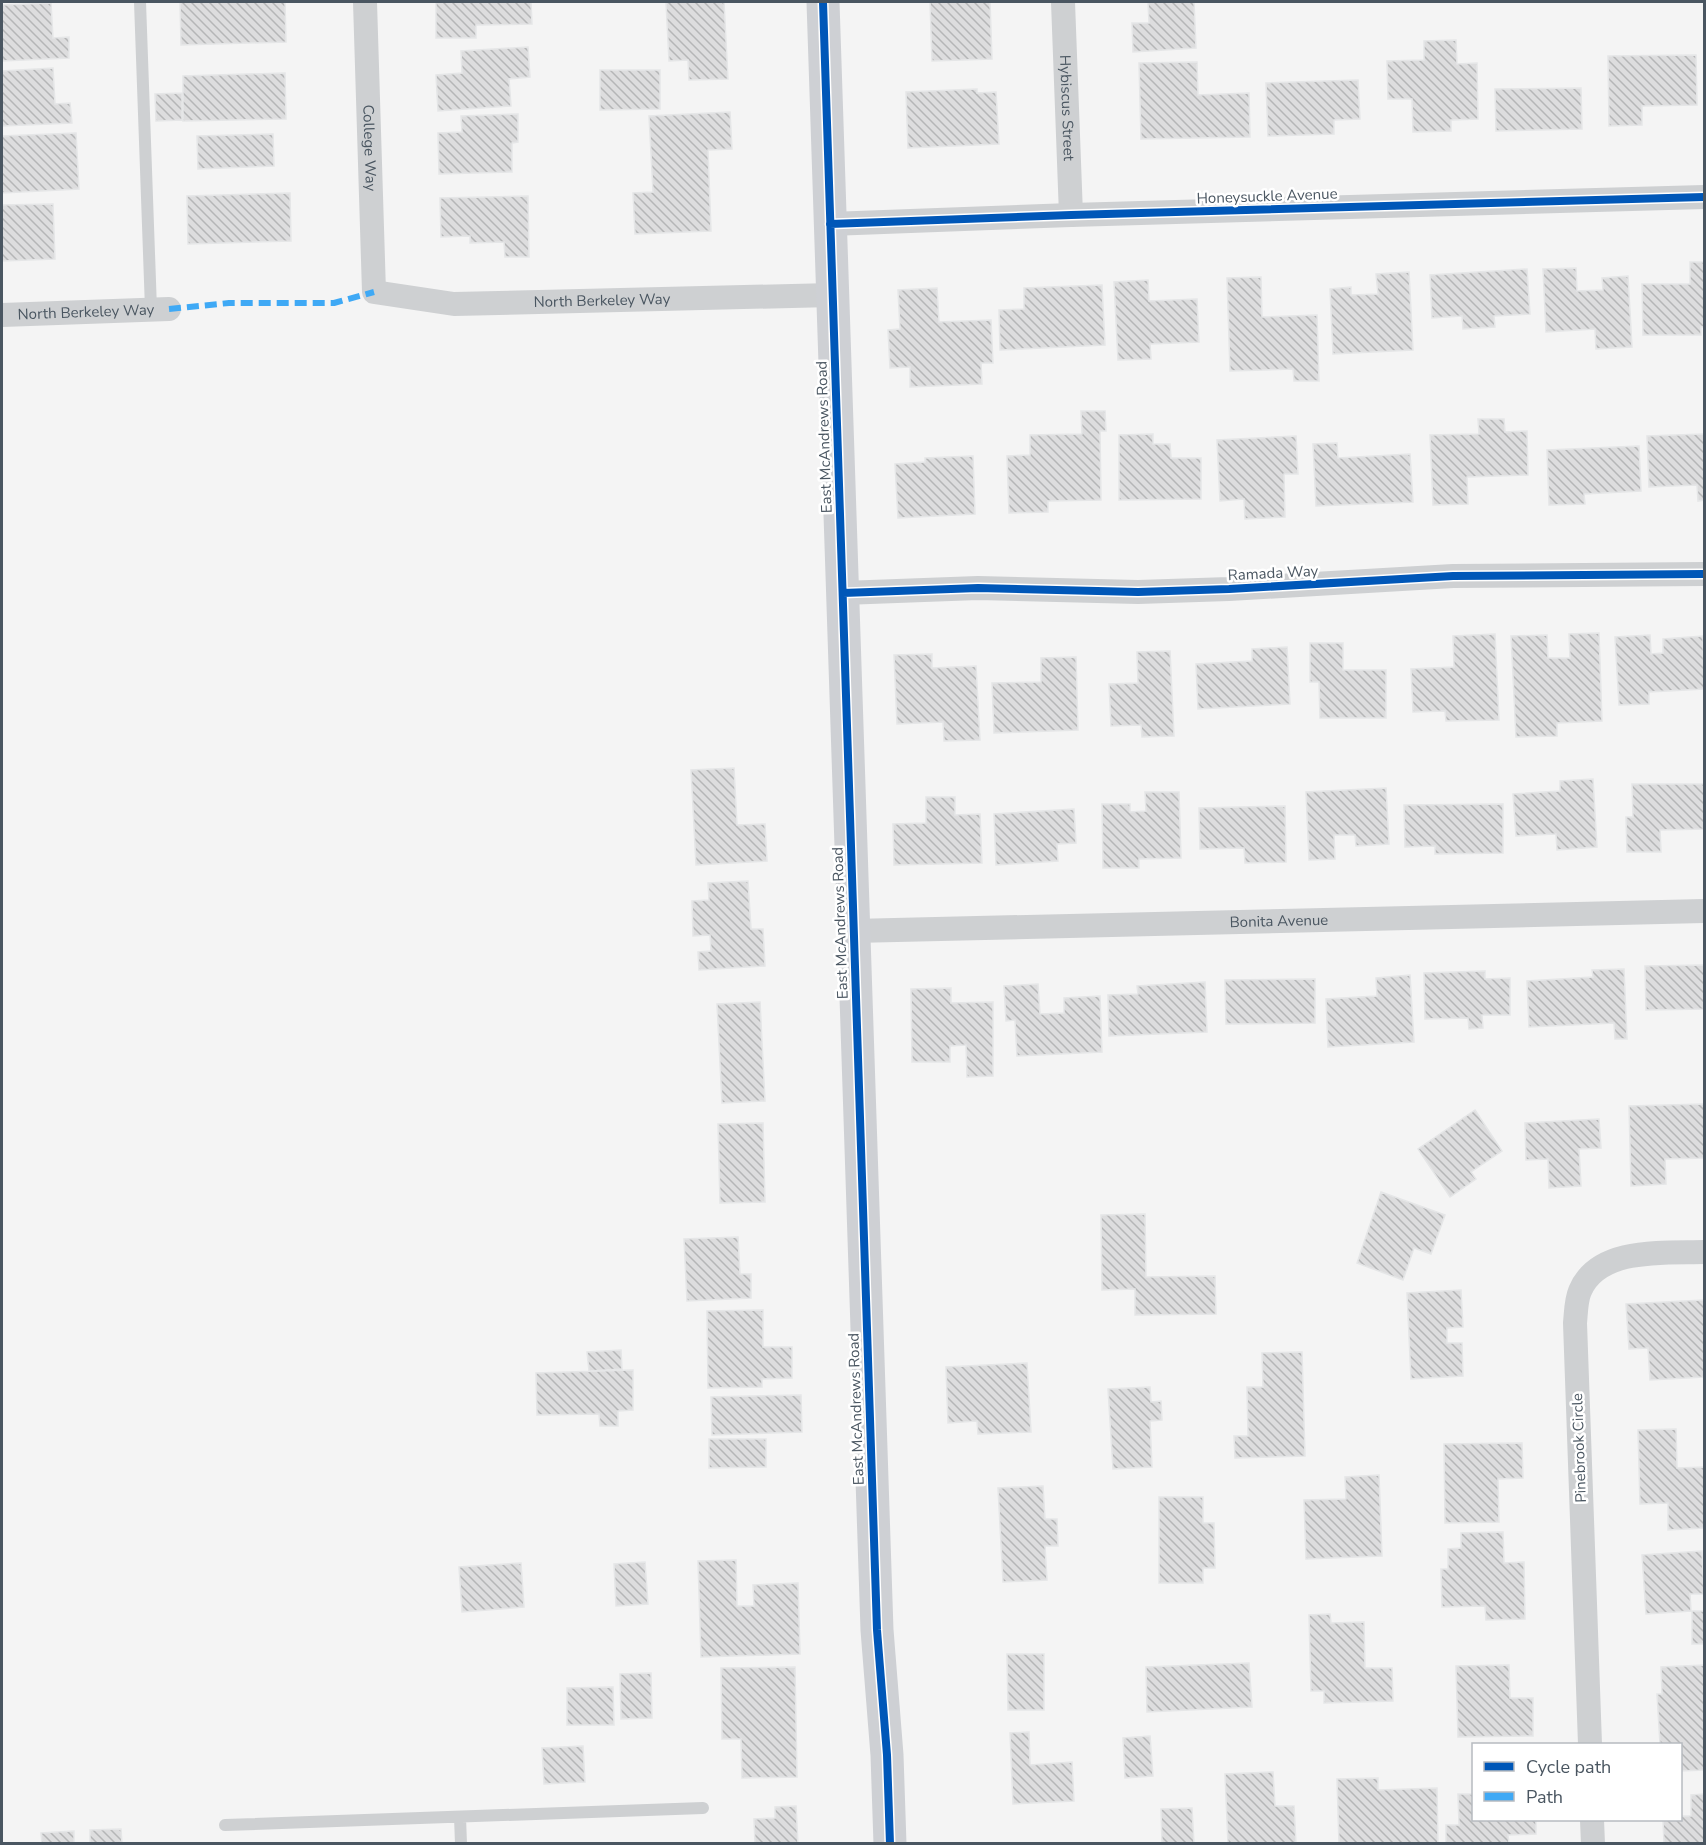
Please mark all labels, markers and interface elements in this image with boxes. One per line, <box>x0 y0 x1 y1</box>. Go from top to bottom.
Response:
street label: Hybiscus Street <box>1055 55 1079 162</box>
street label: College Way <box>358 104 381 192</box>
street label: Honeysuckle Avenue <box>1196 184 1338 208</box>
street label: North Berkeley Way <box>533 289 671 312</box>
street label: North Berkeley Way <box>17 300 155 324</box>
street label: East McAndrews Road <box>811 361 837 513</box>
street label: Ramada Way <box>1227 561 1319 585</box>
street label: East McAndrews Road <box>827 847 853 999</box>
street label: Bonita Avenue <box>1229 910 1328 932</box>
street label: East McAndrews Road <box>843 1333 869 1485</box>
street label: Pinebrook Circle <box>1567 1393 1591 1503</box>
legend <box>1472 1743 1682 1821</box>
text: Cycle path <box>1526 1755 1611 1779</box>
text: Path <box>1526 1785 1563 1809</box>

